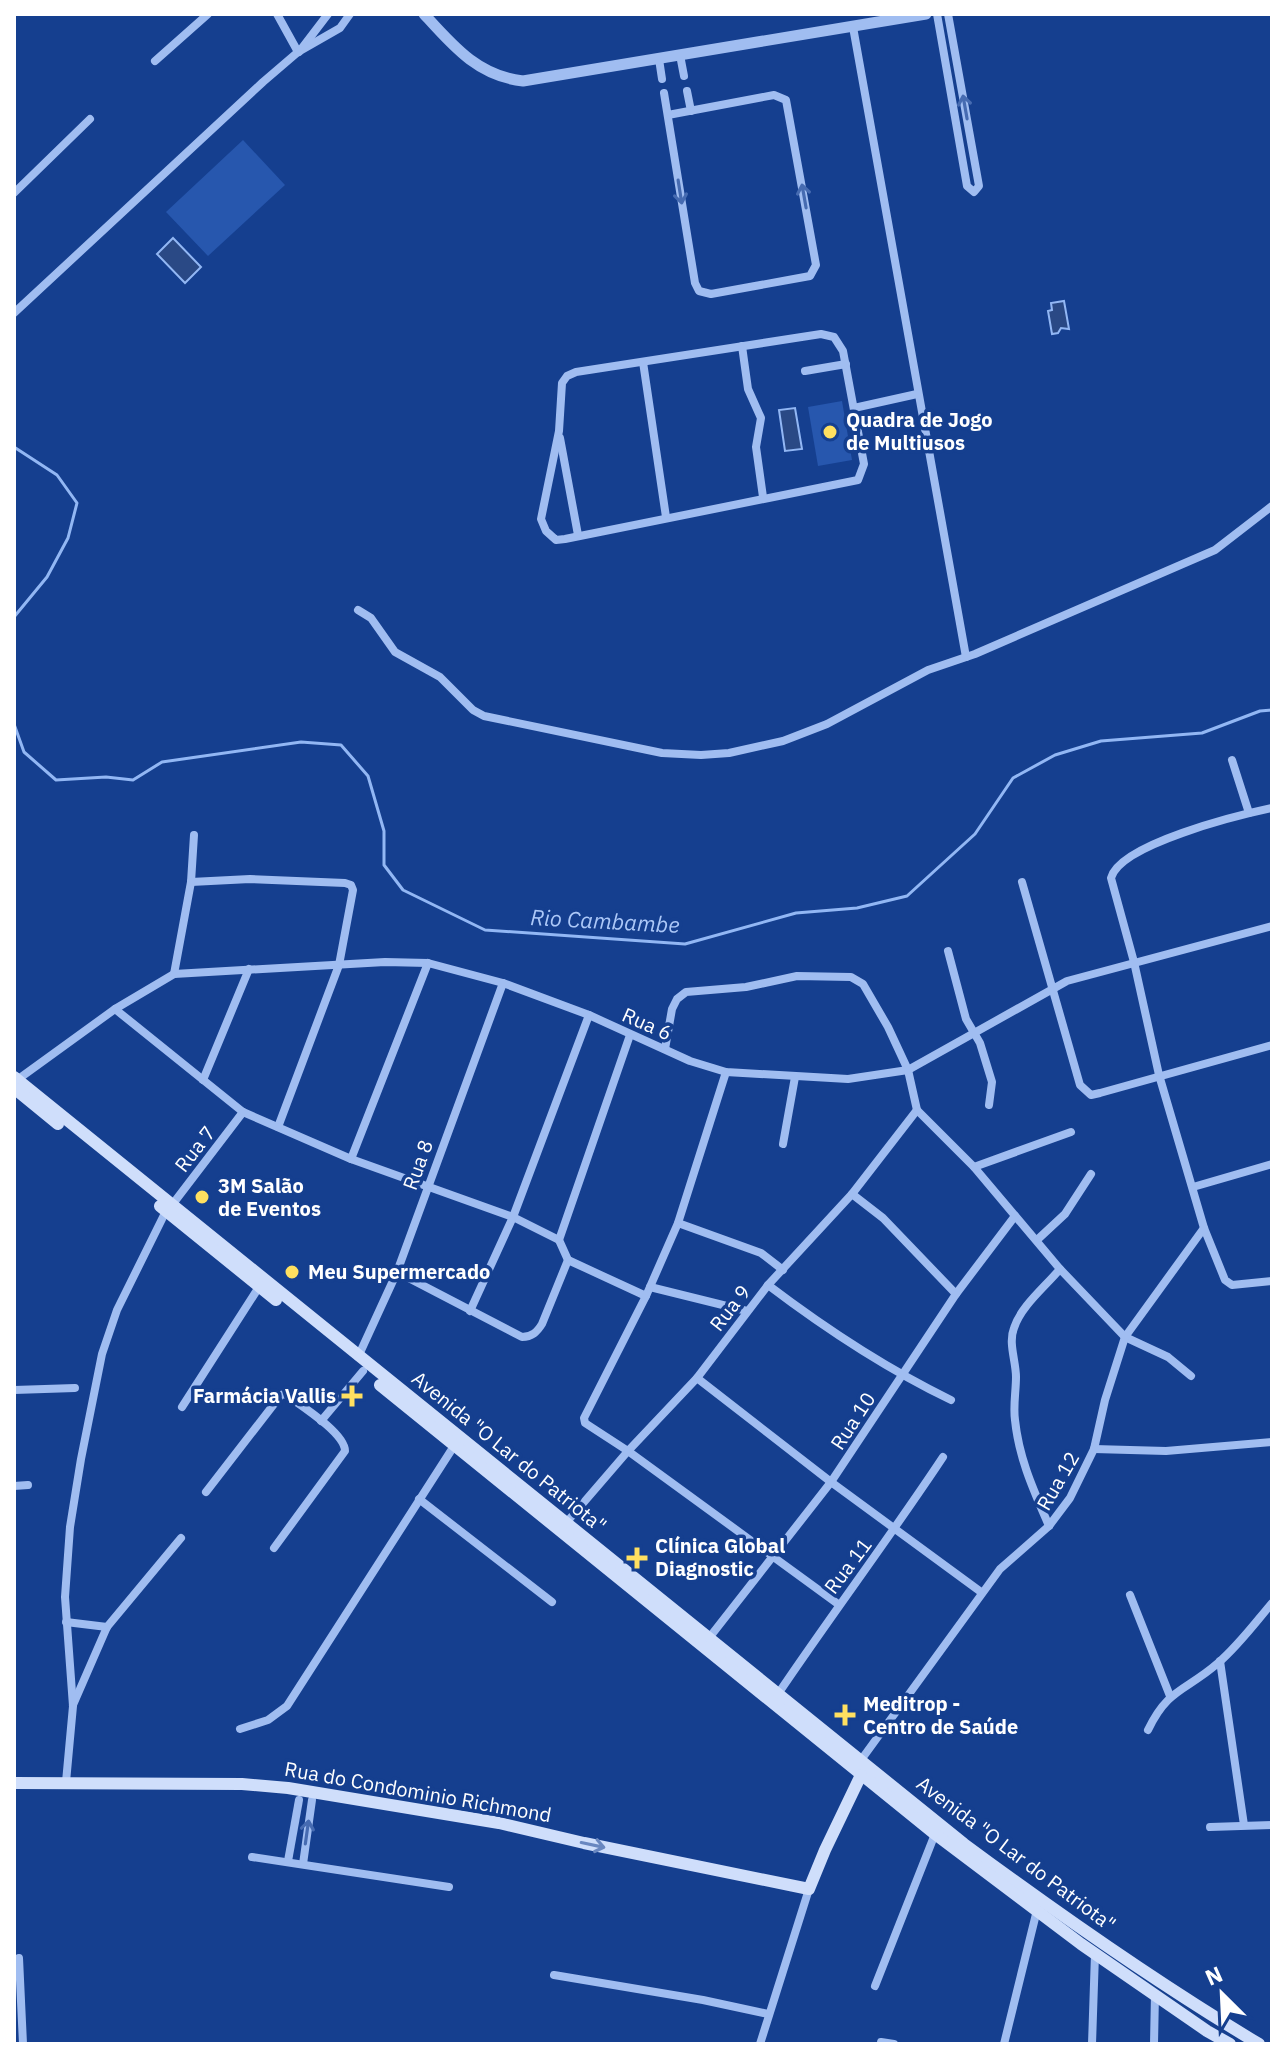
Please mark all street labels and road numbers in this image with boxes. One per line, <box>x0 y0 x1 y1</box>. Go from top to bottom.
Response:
street label: Rua 6 <box>618 1001 676 1046</box>
street label: Rua 7 <box>168 1120 221 1177</box>
street label: Rua 8 <box>396 1136 439 1194</box>
street label: Rua 9 <box>703 1279 756 1336</box>
street label: Avenida "O Lar do Patriota" <box>407 1365 612 1538</box>
street label: Rua 10 <box>824 1387 881 1455</box>
street label: Rua 12 <box>1030 1446 1085 1515</box>
street label: Rua 11 <box>818 1532 878 1599</box>
street label: Rua do Condominio Richmond <box>283 1755 554 1828</box>
street label: Avenida "O Lar do Patriota" <box>911 1770 1121 1937</box>

